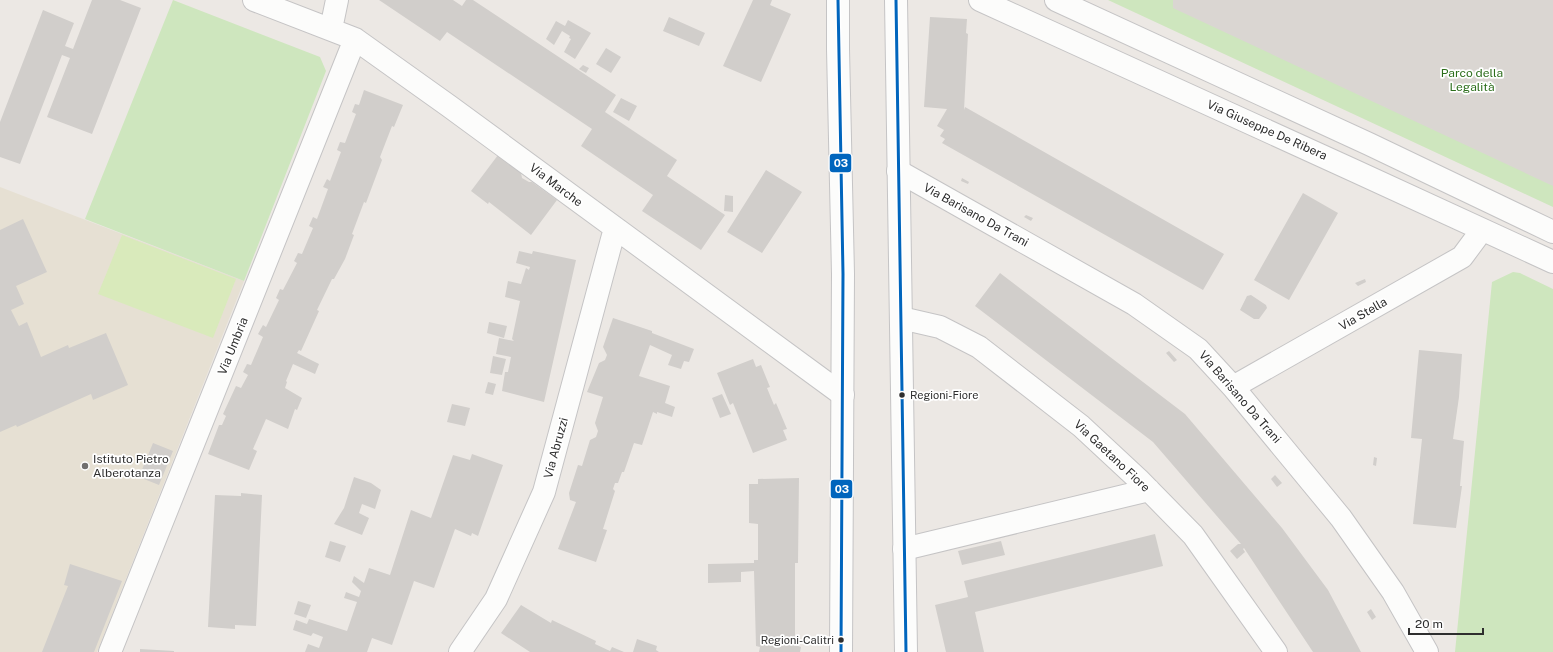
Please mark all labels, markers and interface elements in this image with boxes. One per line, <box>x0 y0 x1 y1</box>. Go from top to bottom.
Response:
park label: Parco della Legalità <box>1441 66 1503 94</box>
street label: Via Giuseppe De Ribera <box>1205 97 1329 163</box>
line badge: 03 <box>829 153 852 173</box>
text: 03 <box>834 157 848 169</box>
street label: Via Marche <box>527 161 585 210</box>
street label: Via Barisano Da Trani <box>921 180 1031 250</box>
street label: Via Stella <box>1336 295 1390 333</box>
street label: Via Umbria <box>215 315 251 377</box>
street label: Via Barisano Da Trani <box>1196 348 1284 446</box>
place label: Regioni-Fiore <box>910 389 978 401</box>
marker: Regioni-Fiore <box>897 390 907 400</box>
street label: Via Abruzzi <box>541 416 571 480</box>
street label: Via Gaetano Fiore <box>1071 417 1153 495</box>
place label: Istituto Pietro Alberotanza <box>93 452 169 480</box>
marker: Istituto Pietro Alberotanza <box>80 461 90 471</box>
line badge: 03 <box>830 479 853 499</box>
text: 03 <box>835 483 849 495</box>
scale bar <box>1409 610 1483 636</box>
text: 20 m <box>1415 617 1443 631</box>
place label: Regioni-Calitri <box>761 634 834 646</box>
marker: Regioni-Calitri <box>836 635 846 645</box>

